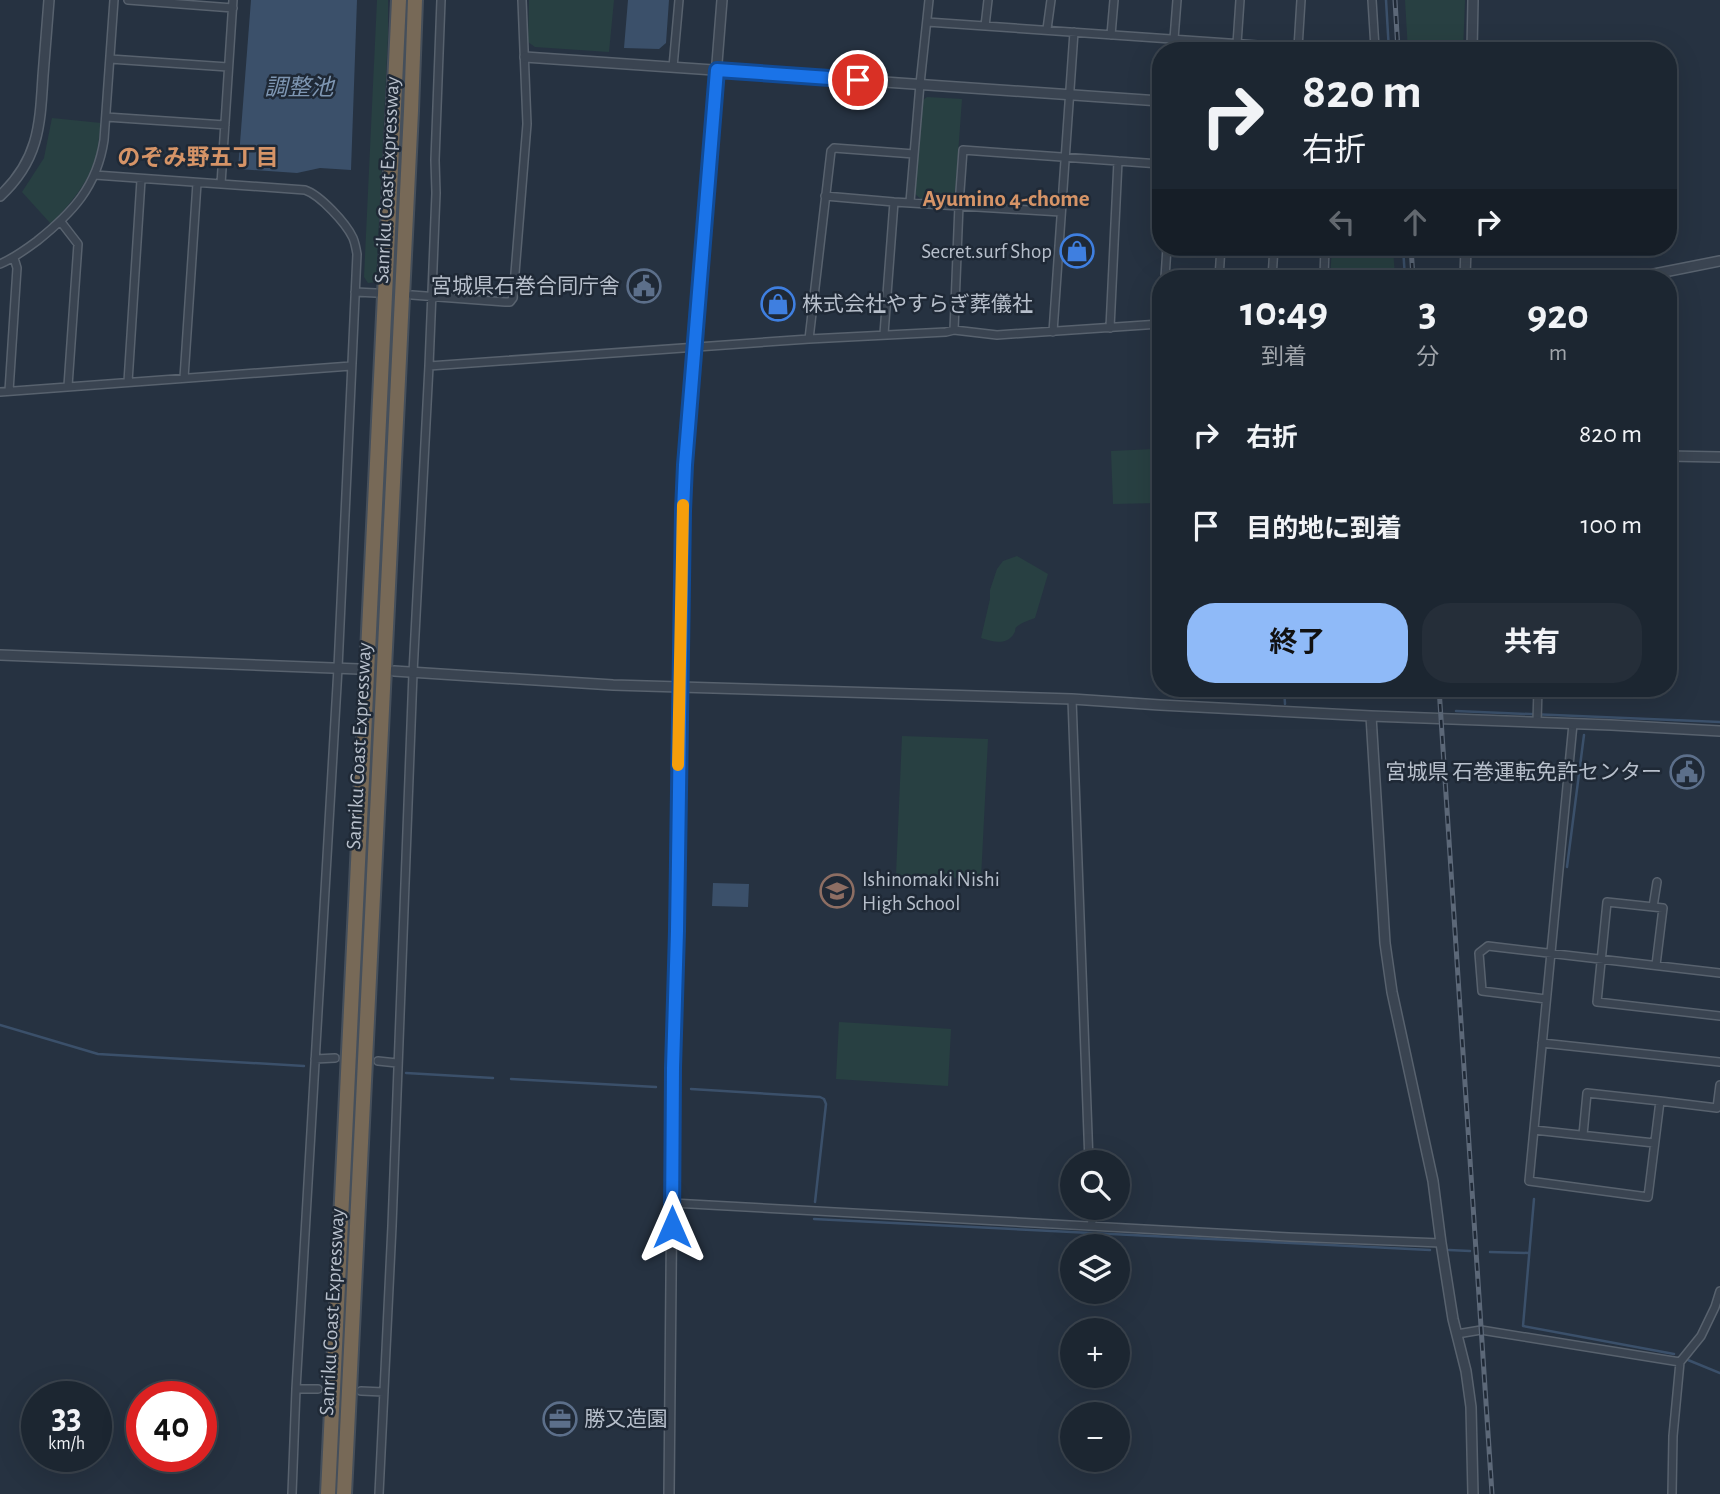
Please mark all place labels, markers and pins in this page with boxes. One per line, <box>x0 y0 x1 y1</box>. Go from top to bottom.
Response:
pin <box>828 50 888 110</box>
shop icon: Secret.surf Shop <box>1058 232 1096 270</box>
place label: Secret.surf Shop <box>921 241 1052 262</box>
public building icon: 宮城県石巻合同庁舎 <box>625 267 663 305</box>
place label: 宮城県石巻合同庁舎 <box>431 275 620 297</box>
shop icon: 株式会社やすらぎ葬儀社 <box>759 285 797 323</box>
place label: 株式会社やすらぎ葬儀社 <box>802 293 1033 315</box>
public building icon: 宮城県 石巻運転免許センター <box>1668 753 1706 791</box>
place label: 宮城県 石巻運転免許センター <box>1386 761 1662 783</box>
place label: Ishinomaki Nishi High School <box>862 869 1000 914</box>
school or university icon: Ishinomaki Nishi High School <box>818 872 856 910</box>
office icon: 勝又造園 <box>541 1400 579 1438</box>
place label: 勝又造園 <box>584 1408 668 1430</box>

